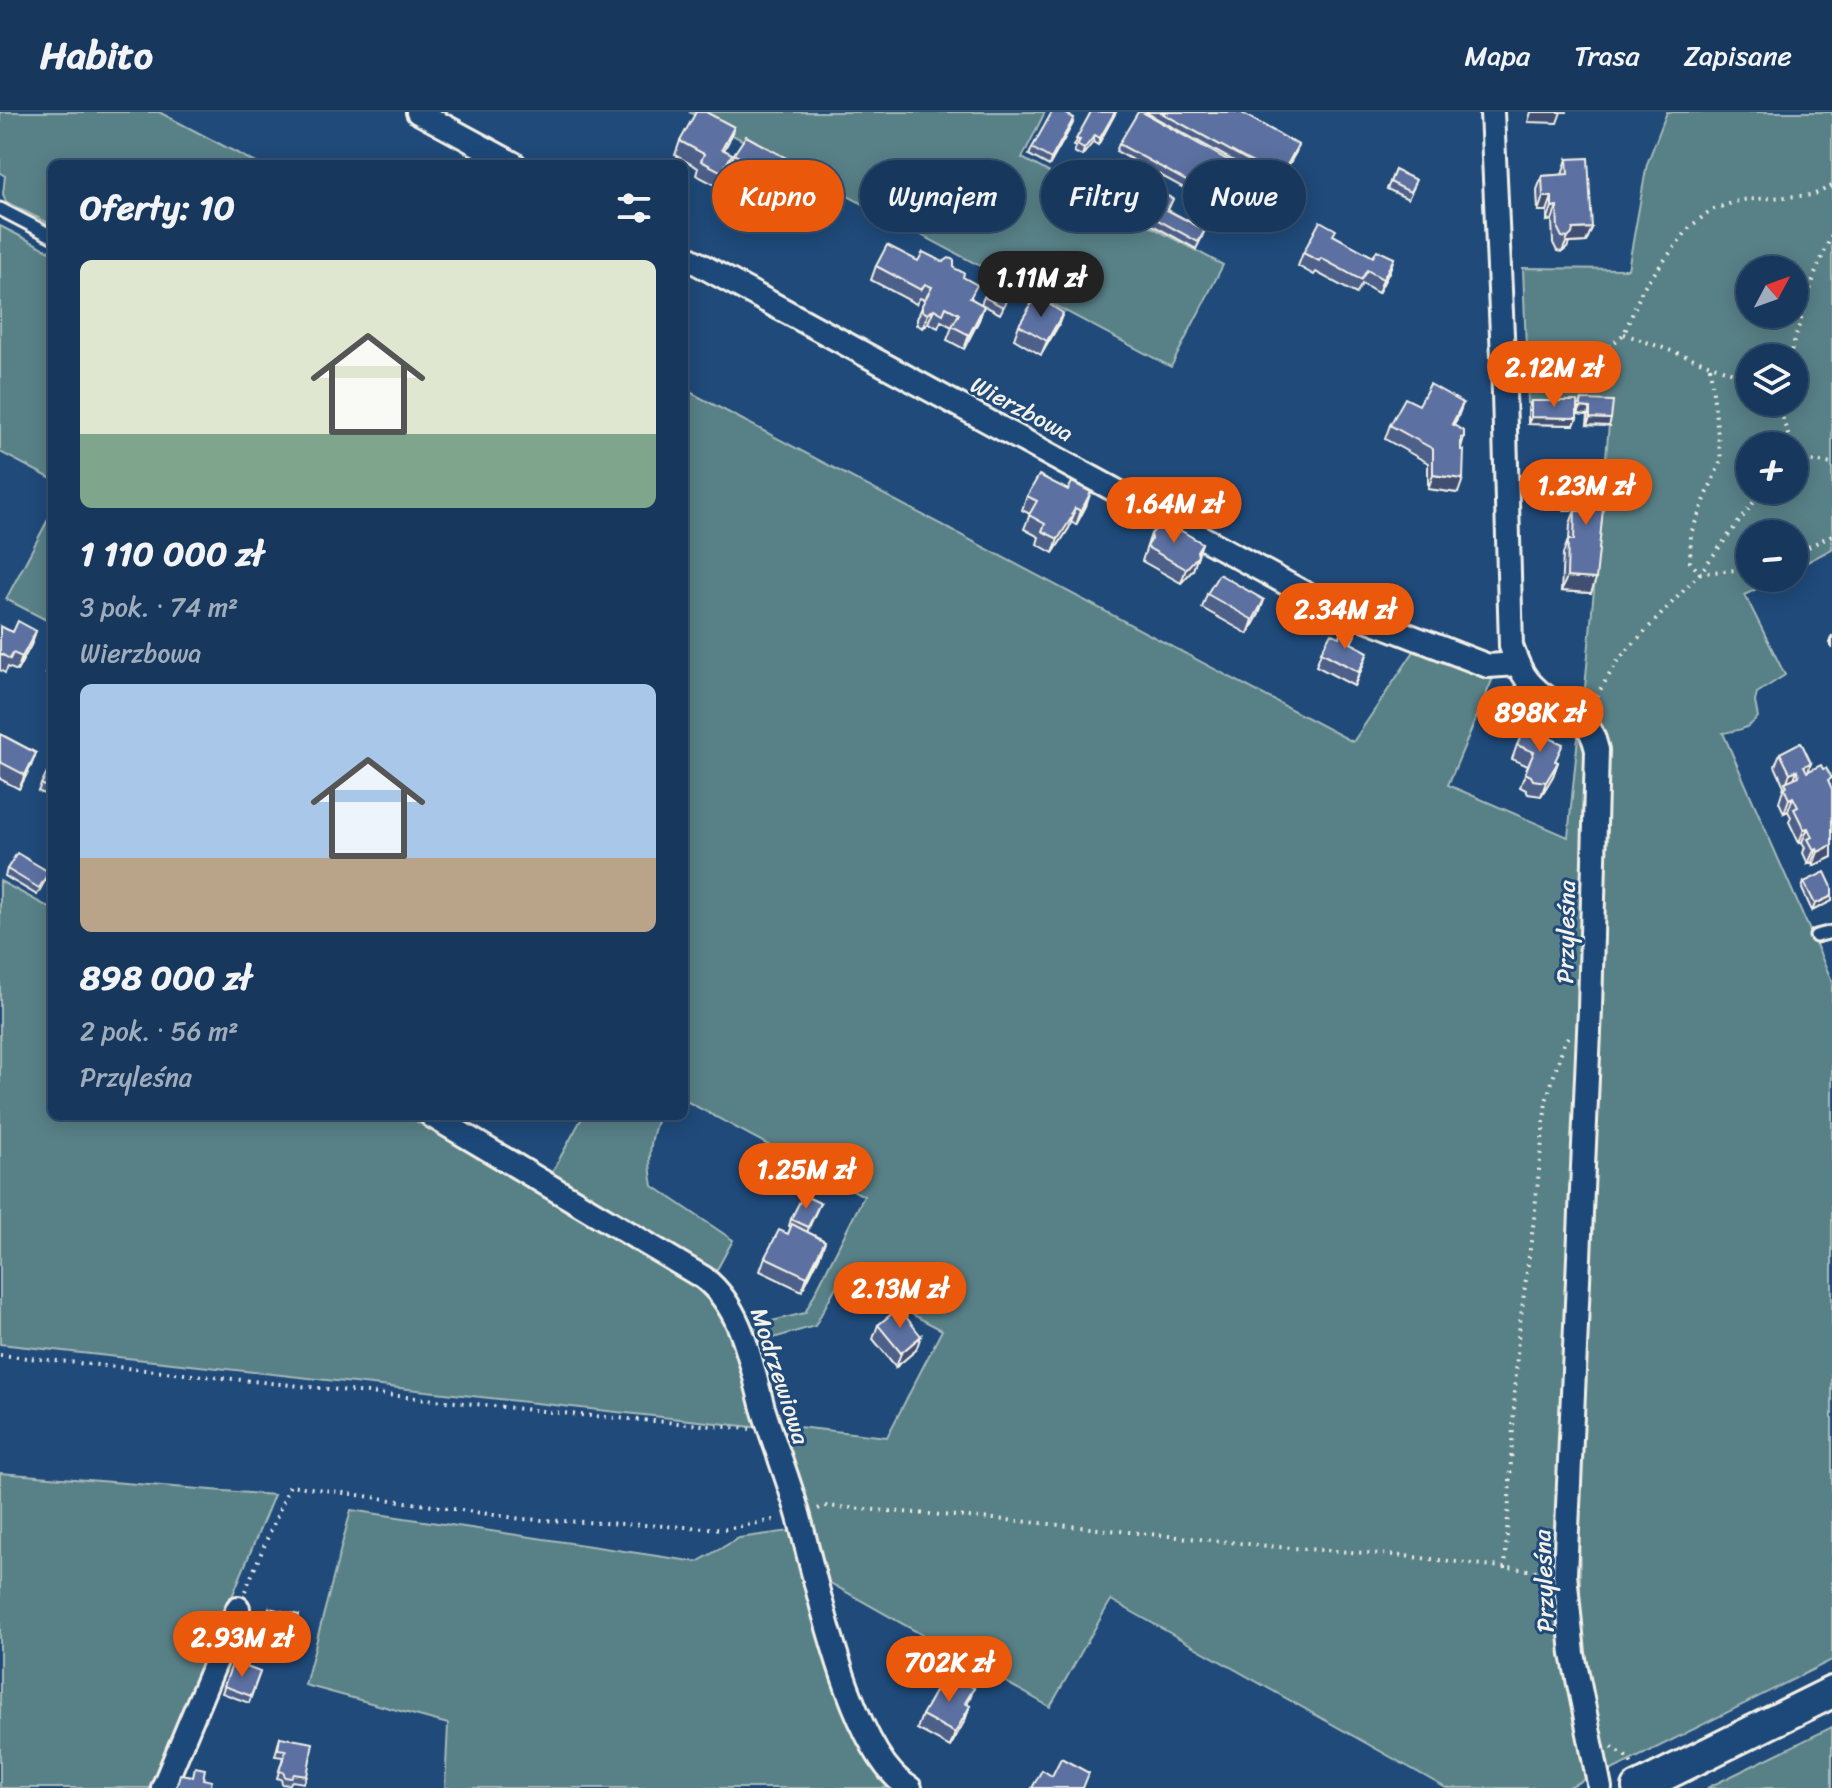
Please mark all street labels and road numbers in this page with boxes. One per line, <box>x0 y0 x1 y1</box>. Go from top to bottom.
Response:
street label: Wierzbowa <box>963 364 1081 454</box>
street label: Przyleśna <box>1544 879 1588 984</box>
street label: Modrzewiowa <box>738 1302 822 1451</box>
street label: Przyleśna <box>1521 1528 1567 1633</box>

